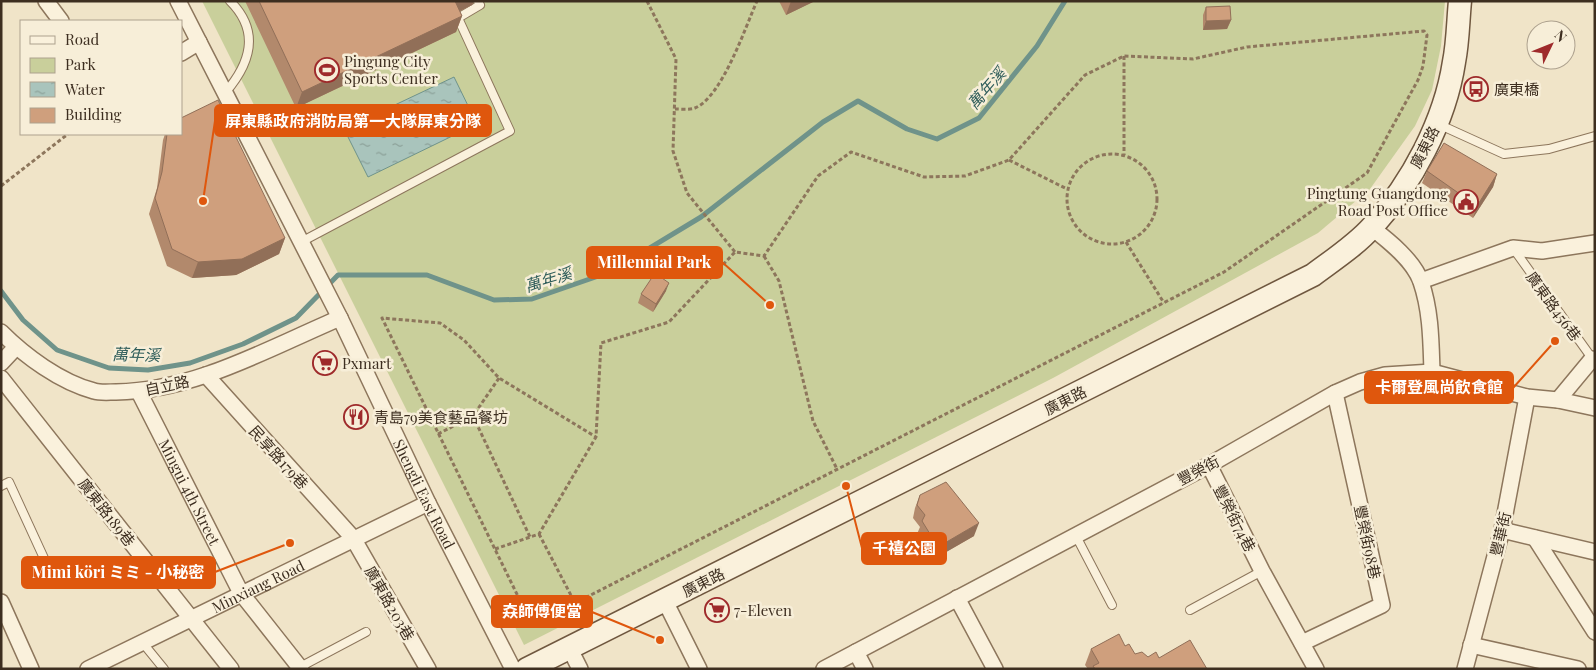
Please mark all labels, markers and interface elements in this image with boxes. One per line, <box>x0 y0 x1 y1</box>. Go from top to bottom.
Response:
legend <box>20 20 182 135</box>
north arrow <box>1526 20 1576 70</box>
text: N <box>1550 26 1571 46</box>
text: Road <box>65 29 99 49</box>
place label: Pingung City Sports Center <box>344 51 438 88</box>
text: Park <box>65 54 97 74</box>
sports icon: Pingung City Sports Center <box>314 57 340 83</box>
water label: 萬年溪 <box>962 61 1011 113</box>
bus stop icon: 廣東橋 <box>1463 76 1489 102</box>
text: Water <box>64 79 105 99</box>
place label: 廣東橋 <box>1494 79 1539 99</box>
text: Building <box>65 104 122 124</box>
callout: 屏東縣政府消防局第一大隊屏東分隊 <box>215 105 491 136</box>
text: 屏東縣政府消防局第一大隊屏東分隊 <box>225 110 481 131</box>
street label: 廣東路 <box>1405 122 1443 172</box>
place label: Pingtung Guangdong Road Post Office <box>1307 183 1448 220</box>
public building icon: Pingtung Guangdong Road Post Office <box>1453 189 1479 215</box>
callout: Millennial Park <box>587 247 722 278</box>
text: Millennial Park <box>597 251 712 272</box>
water label: 萬年溪 <box>522 261 576 296</box>
street label: 廣東路456巷 <box>1522 267 1586 345</box>
water label: 萬年溪 <box>112 343 162 365</box>
supermarket icon: Pxmart <box>312 350 338 376</box>
place label: Pxmart <box>342 353 392 373</box>
street label: 自立路 <box>143 371 191 399</box>
callout: 卡爾登風尚飲食館 <box>1365 372 1513 403</box>
text: 卡爾登風尚飲食館 <box>1375 376 1503 397</box>
street label: 廣東路 <box>1040 381 1090 419</box>
restaurant icon: 青島79美食藝品餐坊 <box>343 404 369 430</box>
place label: 青島79美食藝品餐坊 <box>374 407 508 427</box>
street label: 民享路179巷 <box>245 421 313 493</box>
street label: Mingui 4th Street <box>154 435 225 549</box>
street label: Shengli East Road <box>389 436 460 552</box>
street label: 豐榮街 <box>1173 451 1223 489</box>
street label: 廣東路189巷 <box>74 474 140 550</box>
street label: 豐榮街74巷 <box>1210 481 1260 555</box>
street label: 豐榮街98巷 <box>1350 503 1386 581</box>
street label: 豐華街 <box>1485 510 1515 558</box>
callout: 千禧公園 <box>862 533 946 564</box>
text: 千禧公園 <box>872 537 936 558</box>
street label: Minxiang Road <box>208 555 308 617</box>
callout: Mimi köri ミミ - 小秘密 <box>22 557 215 588</box>
text: Mimi köri ミミ - 小秘密 <box>32 561 204 582</box>
street label: 廣東路203巷 <box>361 562 419 644</box>
street label: 廣東路 <box>678 563 728 601</box>
callout: 𡘙師傅便當 <box>492 596 592 627</box>
supermarket icon: 7-Eleven <box>704 597 730 623</box>
text: 𡘙師傅便當 <box>502 600 582 621</box>
place label: 7-Eleven <box>734 600 792 620</box>

